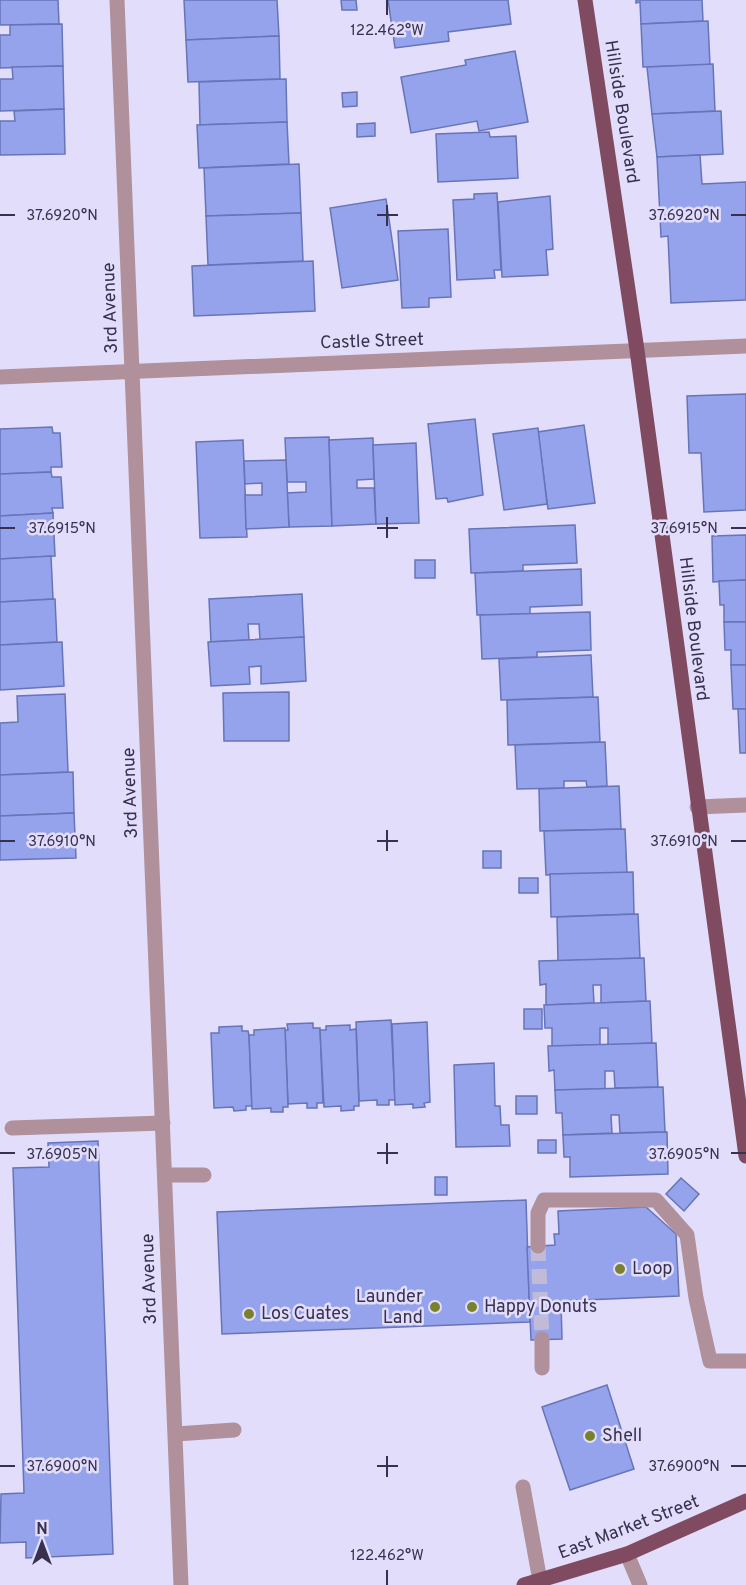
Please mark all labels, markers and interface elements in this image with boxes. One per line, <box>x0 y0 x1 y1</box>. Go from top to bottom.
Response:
text: 122.462°W <box>350 22 424 41</box>
street label: Hillside Boulevard <box>598 39 644 185</box>
text: 37.6920°N <box>26 207 98 226</box>
text: 37.6920°N <box>648 207 720 226</box>
street label: 3rd Avenue <box>98 262 124 354</box>
street label: Castle Street <box>320 329 424 355</box>
text: 37.6915°N <box>28 520 96 539</box>
text: 37.6915°N <box>650 520 718 539</box>
street label: Hillside Boulevard <box>673 556 713 702</box>
street label: 3rd Avenue <box>118 747 144 839</box>
text: 37.6910°N <box>28 833 96 852</box>
text: 37.6910°N <box>650 833 718 852</box>
text: 37.6905°N <box>26 1146 98 1165</box>
text: 37.6905°N <box>648 1146 720 1165</box>
street label: 3rd Avenue <box>137 1233 163 1325</box>
place label: Loop <box>632 1258 673 1281</box>
marker: Loop <box>613 1262 627 1276</box>
place label: Launder Land <box>356 1286 423 1330</box>
place label: Happy Donuts <box>484 1296 597 1319</box>
marker: Launder Land <box>428 1300 442 1314</box>
marker: Happy Donuts <box>465 1300 479 1314</box>
place label: Los Cuates <box>261 1303 349 1326</box>
marker: Los Cuates <box>242 1307 256 1321</box>
place label: Shell <box>602 1425 642 1448</box>
marker: Shell <box>583 1429 597 1443</box>
text: 37.6900°N <box>26 1458 98 1477</box>
text: 37.6900°N <box>648 1458 720 1477</box>
street label: East Market Street <box>555 1491 703 1565</box>
north arrow <box>12 1513 72 1573</box>
text: N <box>36 1520 48 1540</box>
text: 122.462°W <box>350 1547 424 1566</box>

